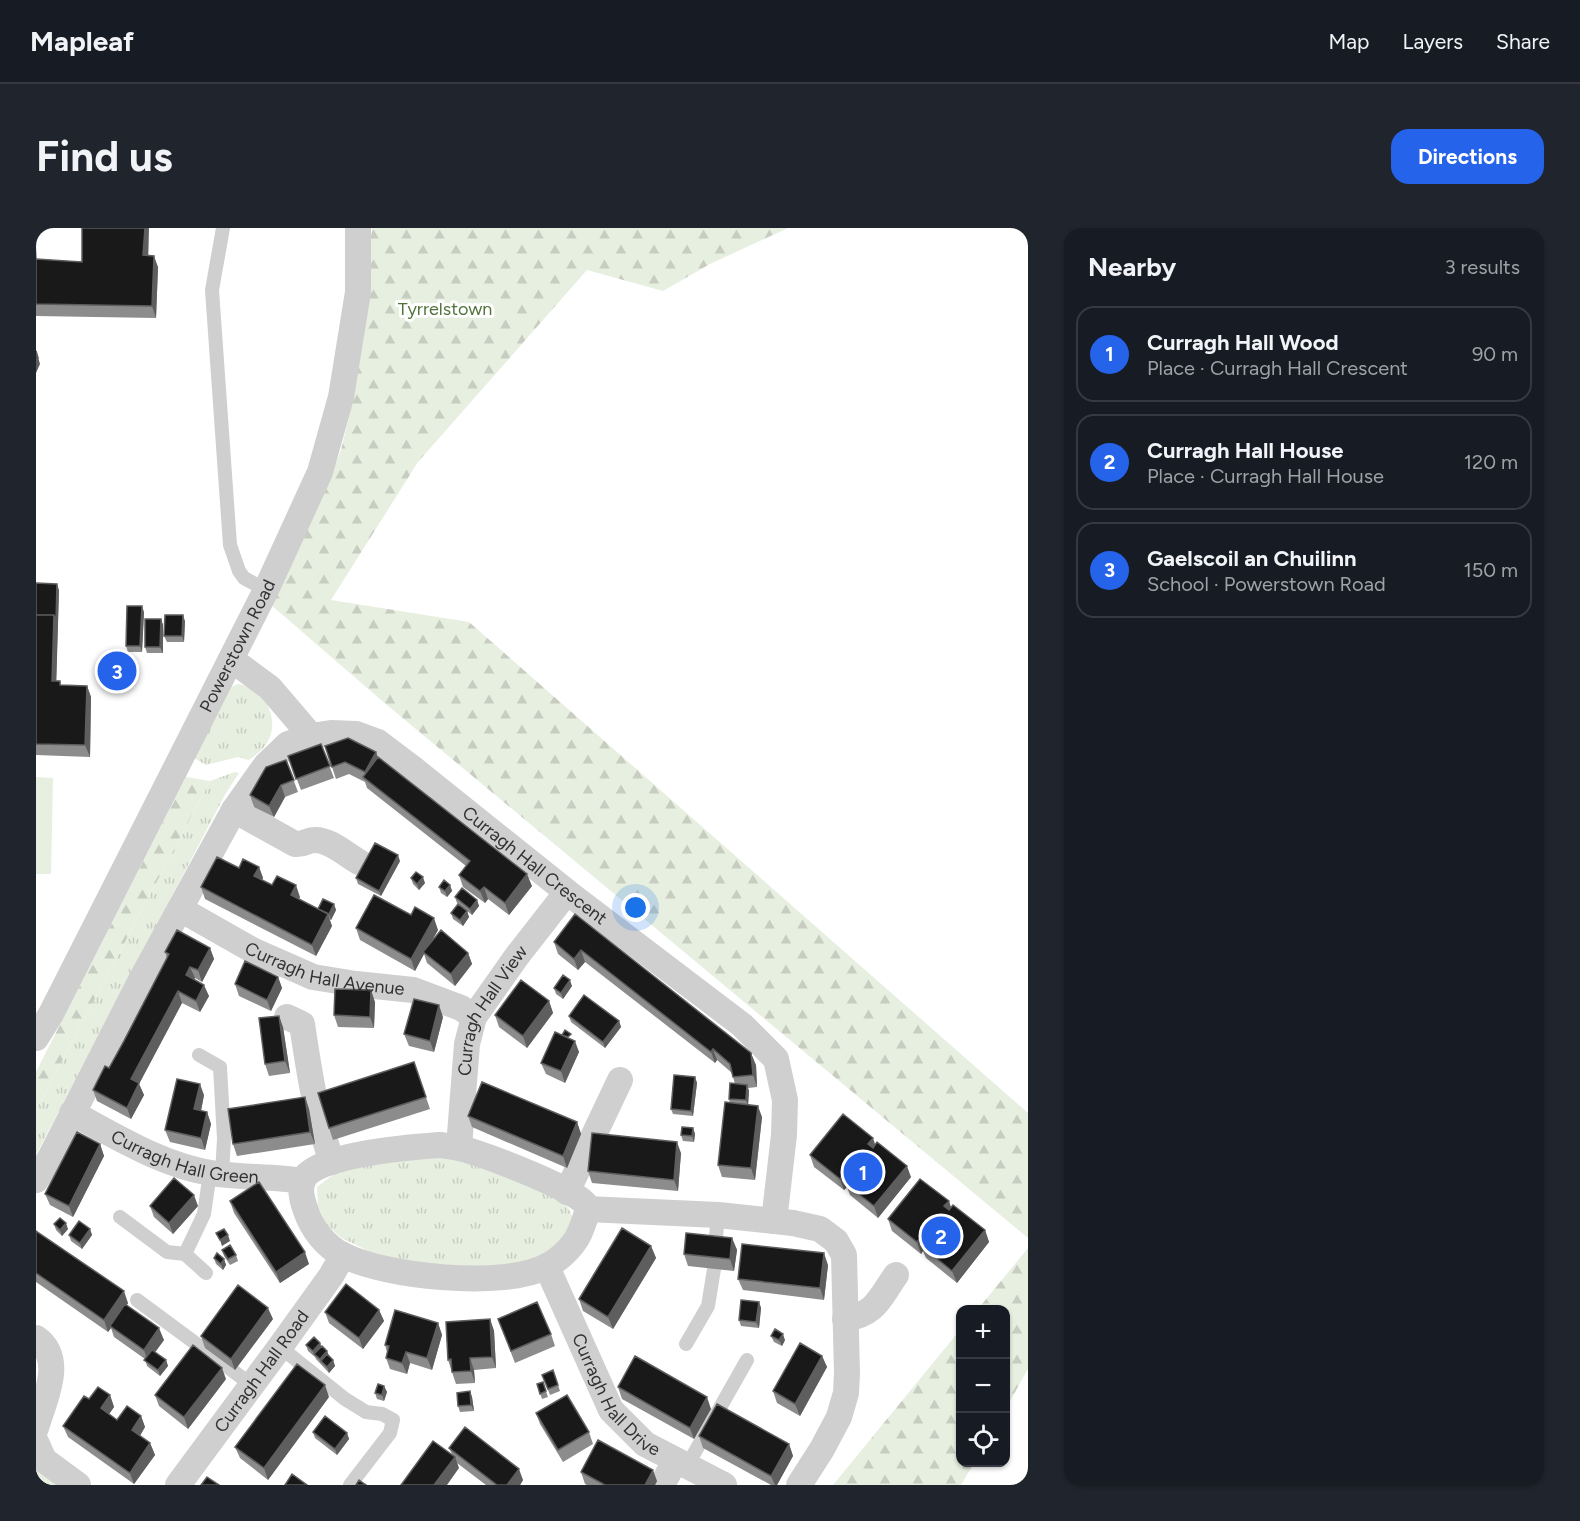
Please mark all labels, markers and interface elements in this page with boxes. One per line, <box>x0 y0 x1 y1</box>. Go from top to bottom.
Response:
text: Mapleaf <box>30 24 134 58</box>
text: Map <box>1329 29 1369 54</box>
text: Layers <box>1402 29 1463 54</box>
text: Share <box>1496 29 1550 54</box>
button: Directions <box>1391 129 1544 184</box>
text: Find us <box>36 131 173 182</box>
text: Nearby <box>1088 251 1176 283</box>
text: 3 results <box>1445 255 1520 279</box>
park label: Tyrrelstown <box>398 298 492 320</box>
text: Curragh Hall Wood <box>1147 329 1339 356</box>
text: 1 <box>1105 342 1114 366</box>
text: 90 m <box>1472 342 1518 366</box>
text: Place · Curragh Hall Crescent <box>1147 356 1408 380</box>
text: Curragh Hall House <box>1147 437 1343 464</box>
text: 2 <box>1104 450 1115 474</box>
text: 120 m <box>1464 450 1518 474</box>
text: Place · Curragh Hall House <box>1147 464 1384 488</box>
text: Gaelscoil an Chuilinn <box>1147 545 1357 572</box>
text: 3 <box>1104 558 1115 582</box>
text: 150 m <box>1463 558 1518 582</box>
text: School · Powerstown Road <box>1147 572 1386 596</box>
street label: Powerstown Road <box>195 576 280 716</box>
pin: 3 <box>98 648 136 694</box>
street label: Curragh Hall Crescent <box>458 802 612 930</box>
your location <box>621 893 650 922</box>
street label: Curragh Hall Avenue <box>241 937 406 1000</box>
street label: Curragh Hall View <box>454 941 532 1077</box>
street label: Curragh Hall Green <box>107 1125 259 1188</box>
pin: 1 <box>844 1150 882 1194</box>
pin: 2 <box>922 1214 960 1258</box>
map controls <box>956 1305 1010 1467</box>
button: + <box>956 1305 1010 1359</box>
street label: Curragh Hall Road <box>210 1306 314 1437</box>
street label: Curragh Hall Drive <box>567 1330 664 1461</box>
button: − <box>956 1359 1010 1413</box>
button: locate <box>956 1413 1010 1467</box>

